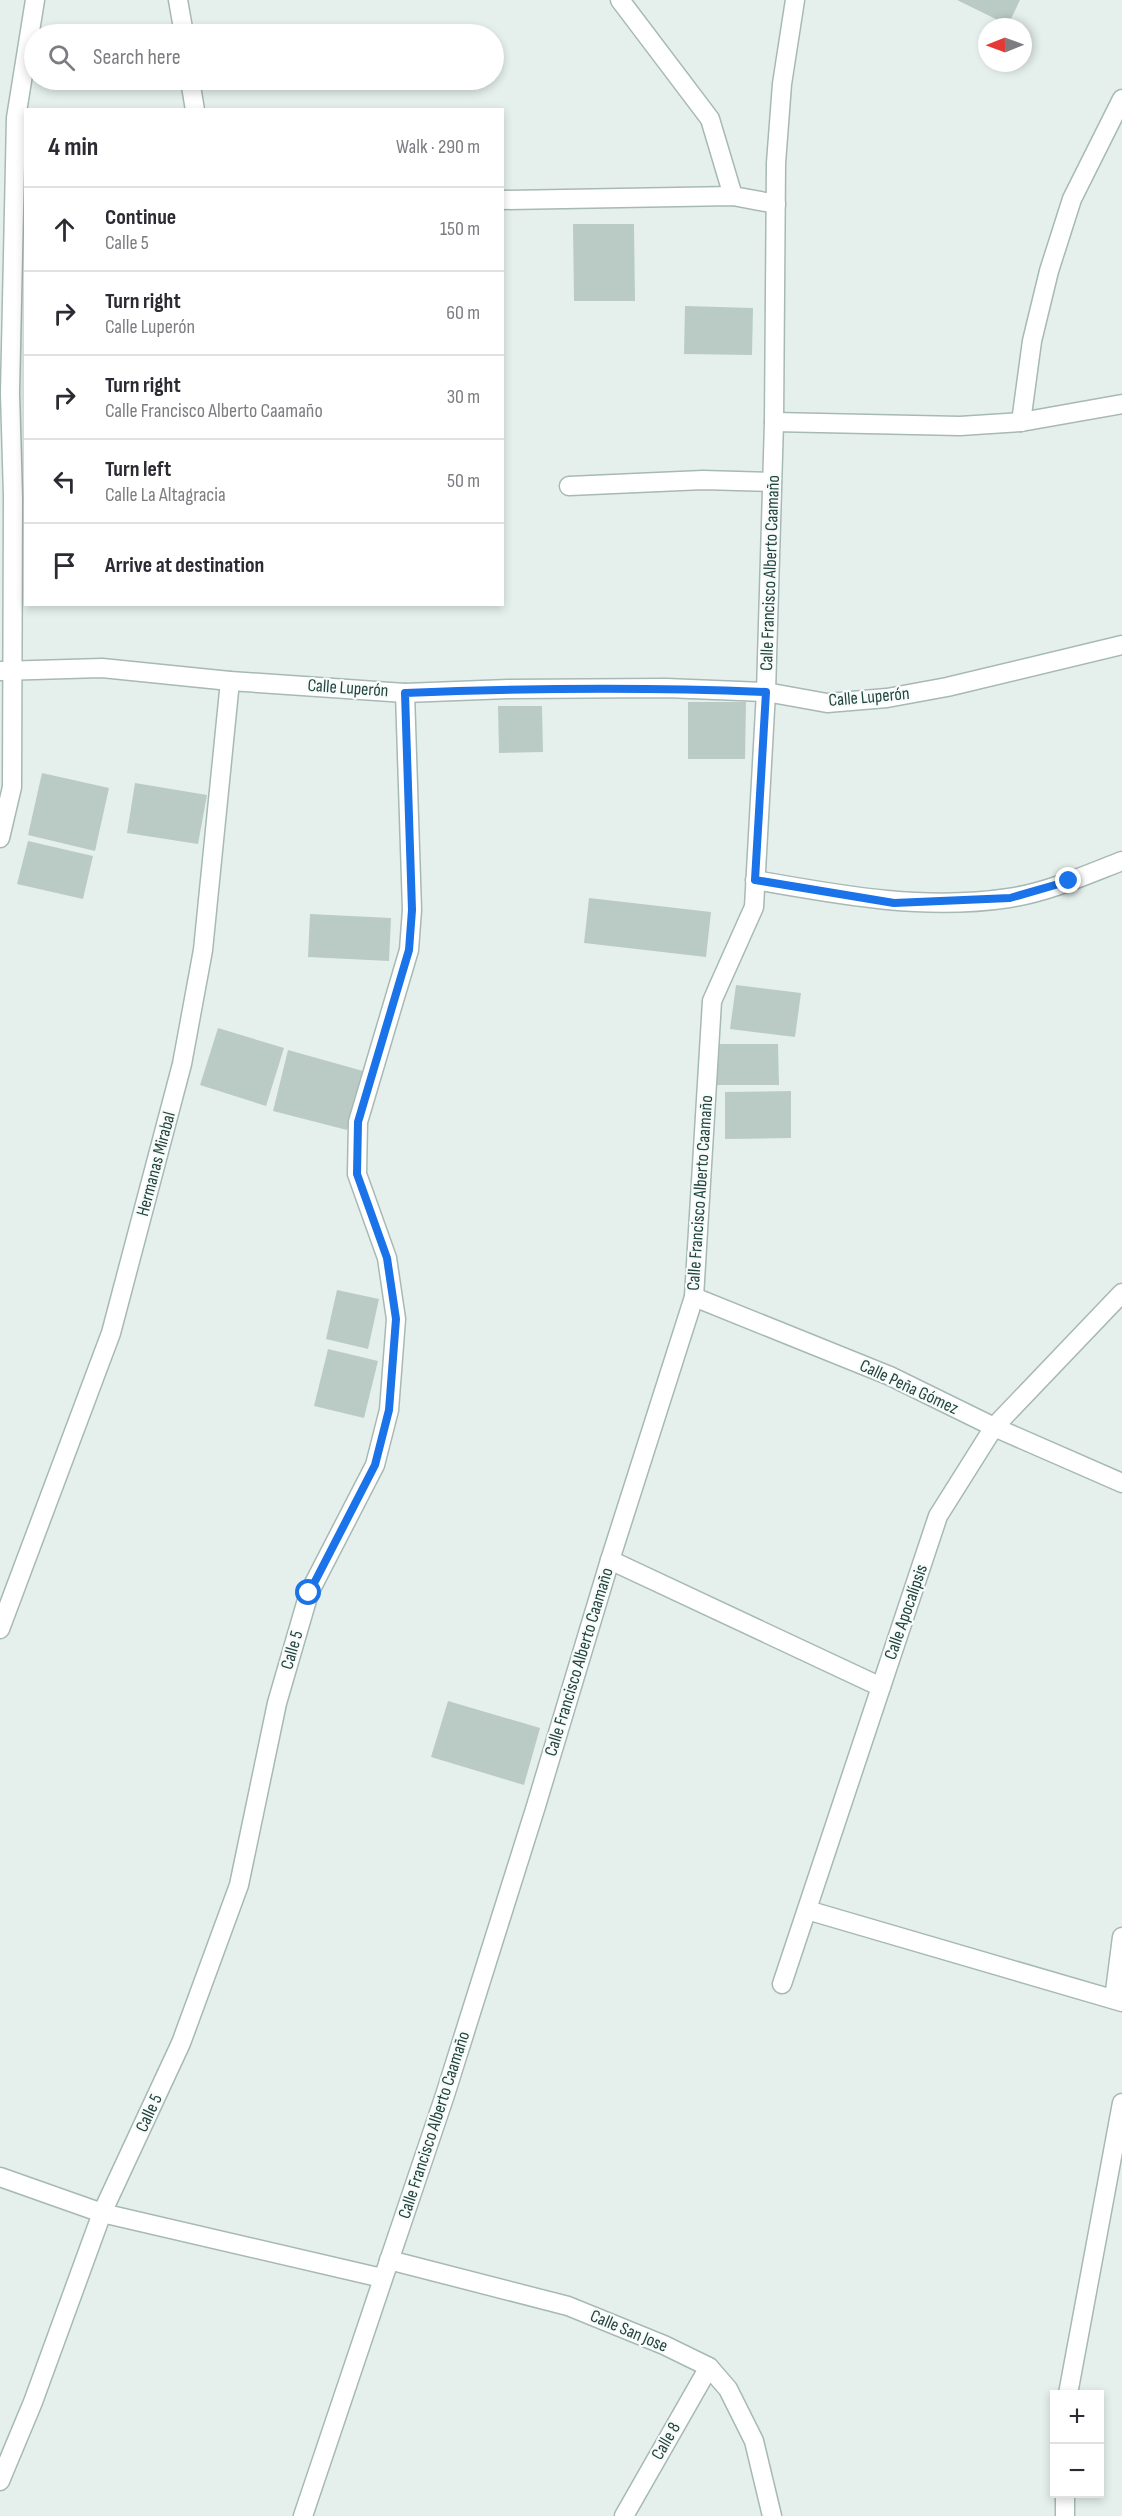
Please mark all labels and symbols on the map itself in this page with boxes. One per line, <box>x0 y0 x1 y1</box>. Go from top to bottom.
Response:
north arrow <box>978 18 1032 72</box>
street label: Calle Francisco Alberto Caamaño <box>756 475 784 671</box>
street label: Calle Luperón <box>307 675 389 701</box>
street label: Calle Luperón <box>828 683 910 711</box>
route end <box>1055 867 1081 893</box>
street label: Calle Francisco Alberto Caamaño <box>683 1095 717 1291</box>
street label: Hermanas Mirabal <box>132 1109 180 1219</box>
street label: Calle Peña Gómez <box>856 1355 962 1419</box>
street label: Calle Apocalípsis <box>880 1562 932 1662</box>
street label: Calle Francisco Alberto Caamaño <box>540 1565 618 1759</box>
route start <box>295 1579 321 1605</box>
street label: Calle 5 <box>276 1628 308 1672</box>
street label: Calle Francisco Alberto Caamaño <box>394 2029 474 2221</box>
street label: Calle 5 <box>131 2091 167 2135</box>
street label: Calle San Jose <box>587 2305 671 2357</box>
street label: Calle 8 <box>647 2418 685 2464</box>

